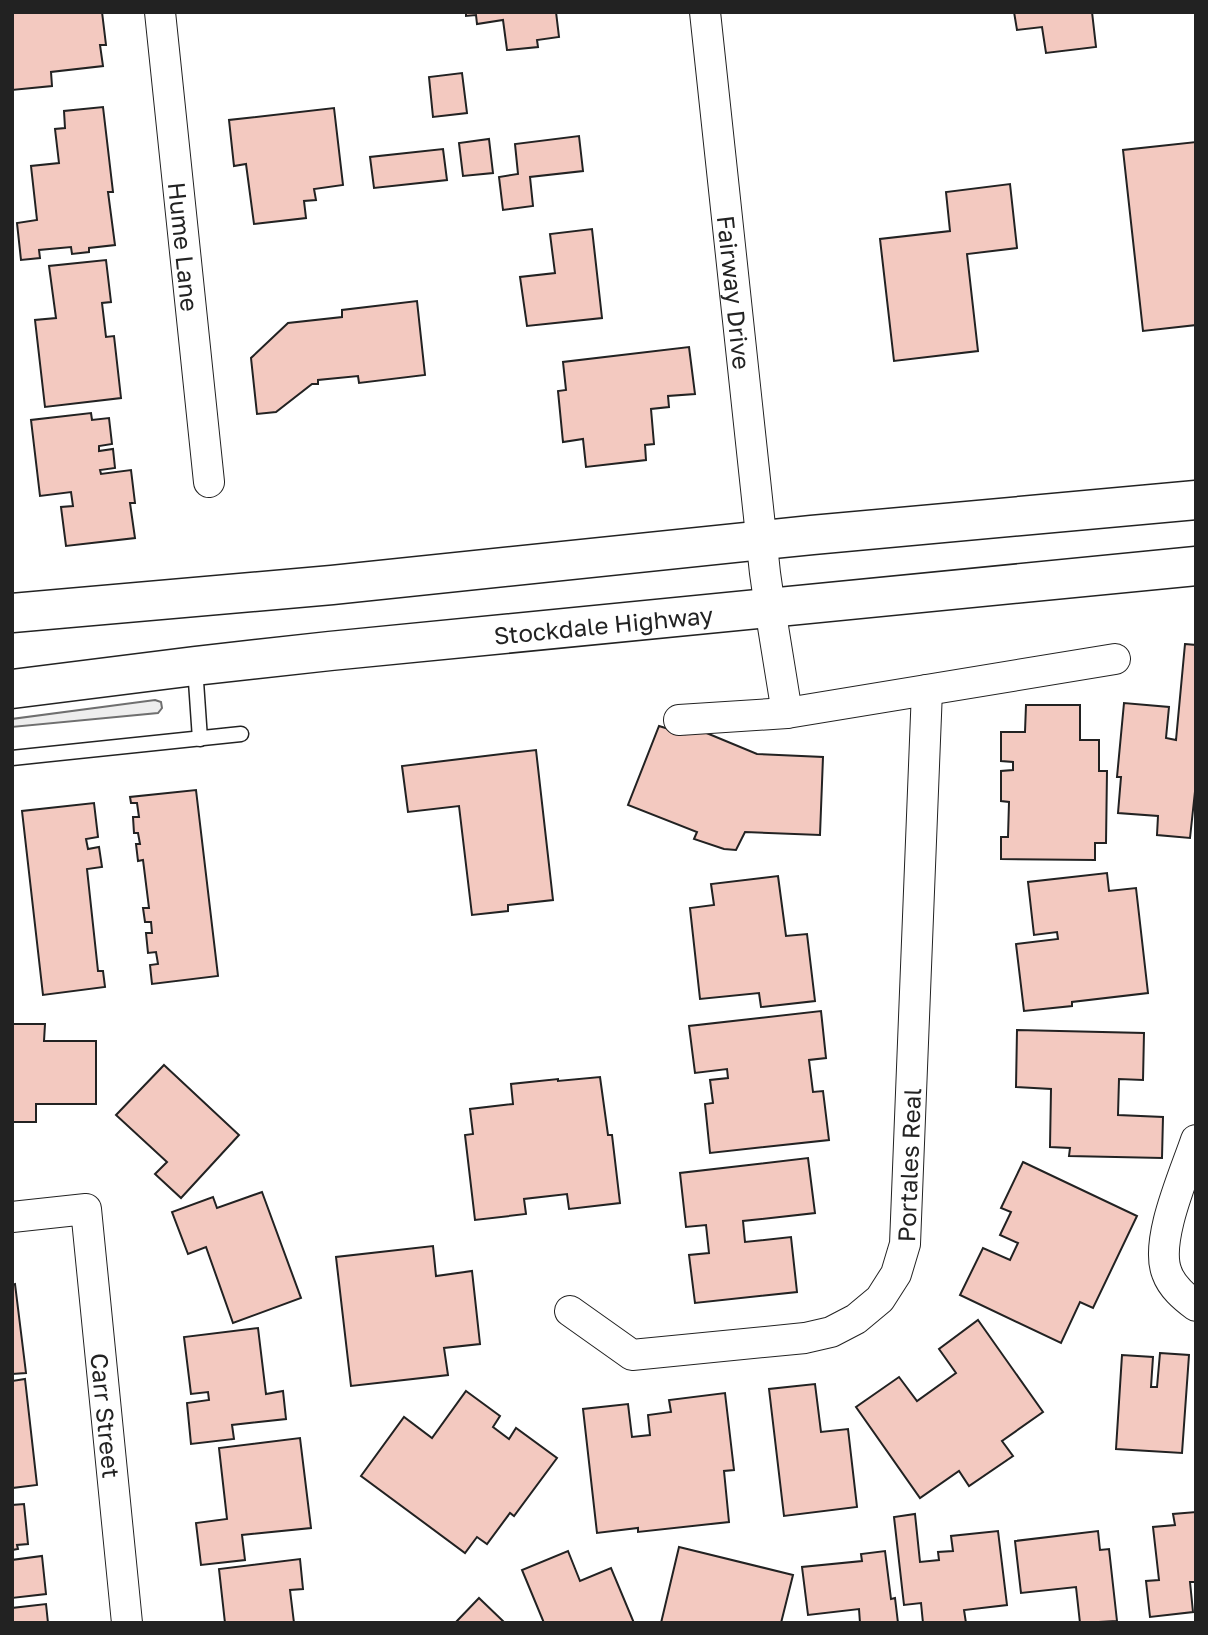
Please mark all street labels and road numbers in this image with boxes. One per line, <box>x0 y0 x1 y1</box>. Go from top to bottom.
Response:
street label: Hume Lane <box>163 181 206 313</box>
street label: Fairway Drive <box>712 214 758 371</box>
street label: Stockdale Highway <box>492 599 714 649</box>
street label: Portales Real <box>891 1087 926 1243</box>
street label: Carr Street <box>86 1352 127 1480</box>

